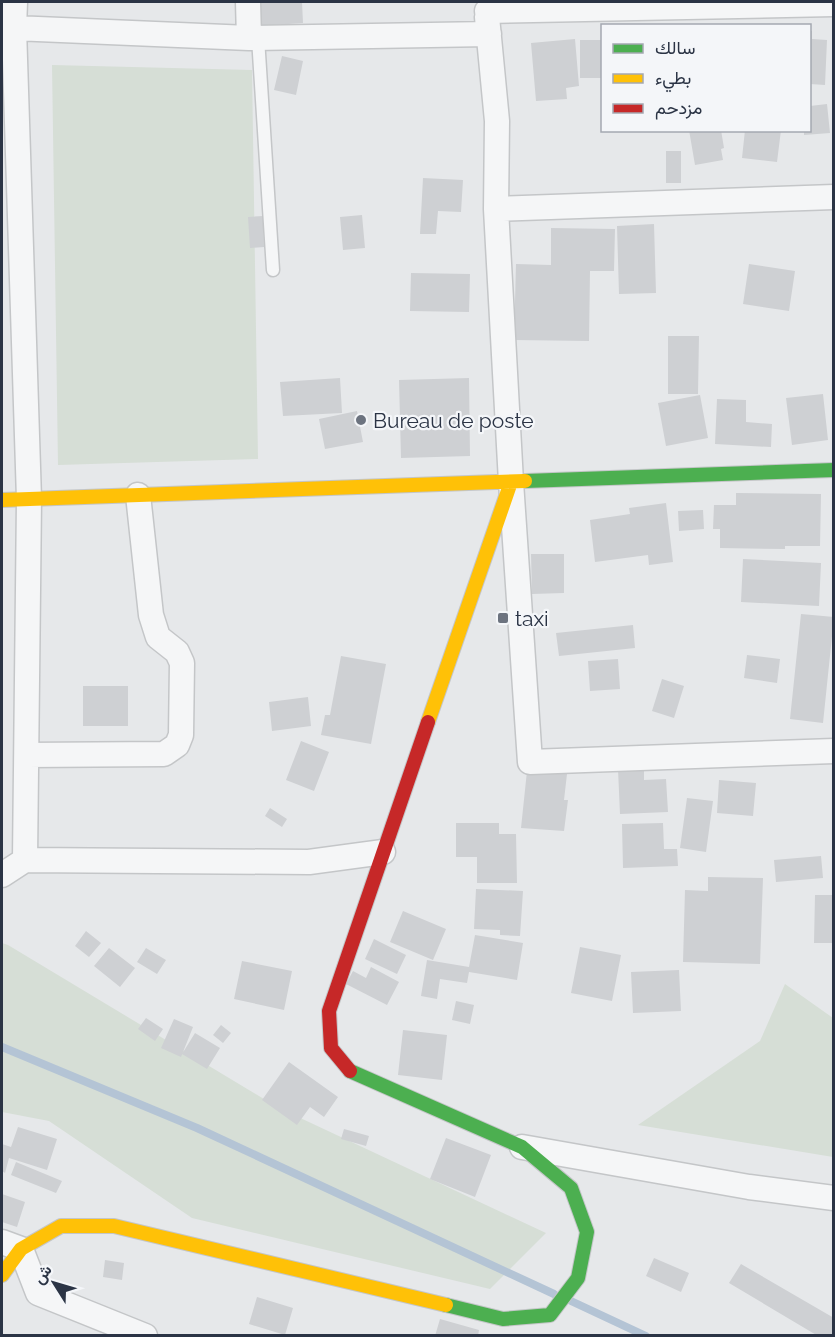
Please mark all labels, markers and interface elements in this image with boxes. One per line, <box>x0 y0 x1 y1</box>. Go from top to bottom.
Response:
legend <box>601 24 811 132</box>
text: سالك <box>655 37 695 58</box>
text: بطيء <box>655 67 691 93</box>
text: مزدحم <box>655 97 702 120</box>
place label: Bureau de poste <box>373 408 534 433</box>
marker: Bureau de poste <box>354 413 368 427</box>
place label: taxi <box>515 606 549 631</box>
marker: taxi <box>496 611 510 625</box>
north arrow <box>24 1253 84 1313</box>
text: ش <box>29 1261 56 1288</box>

